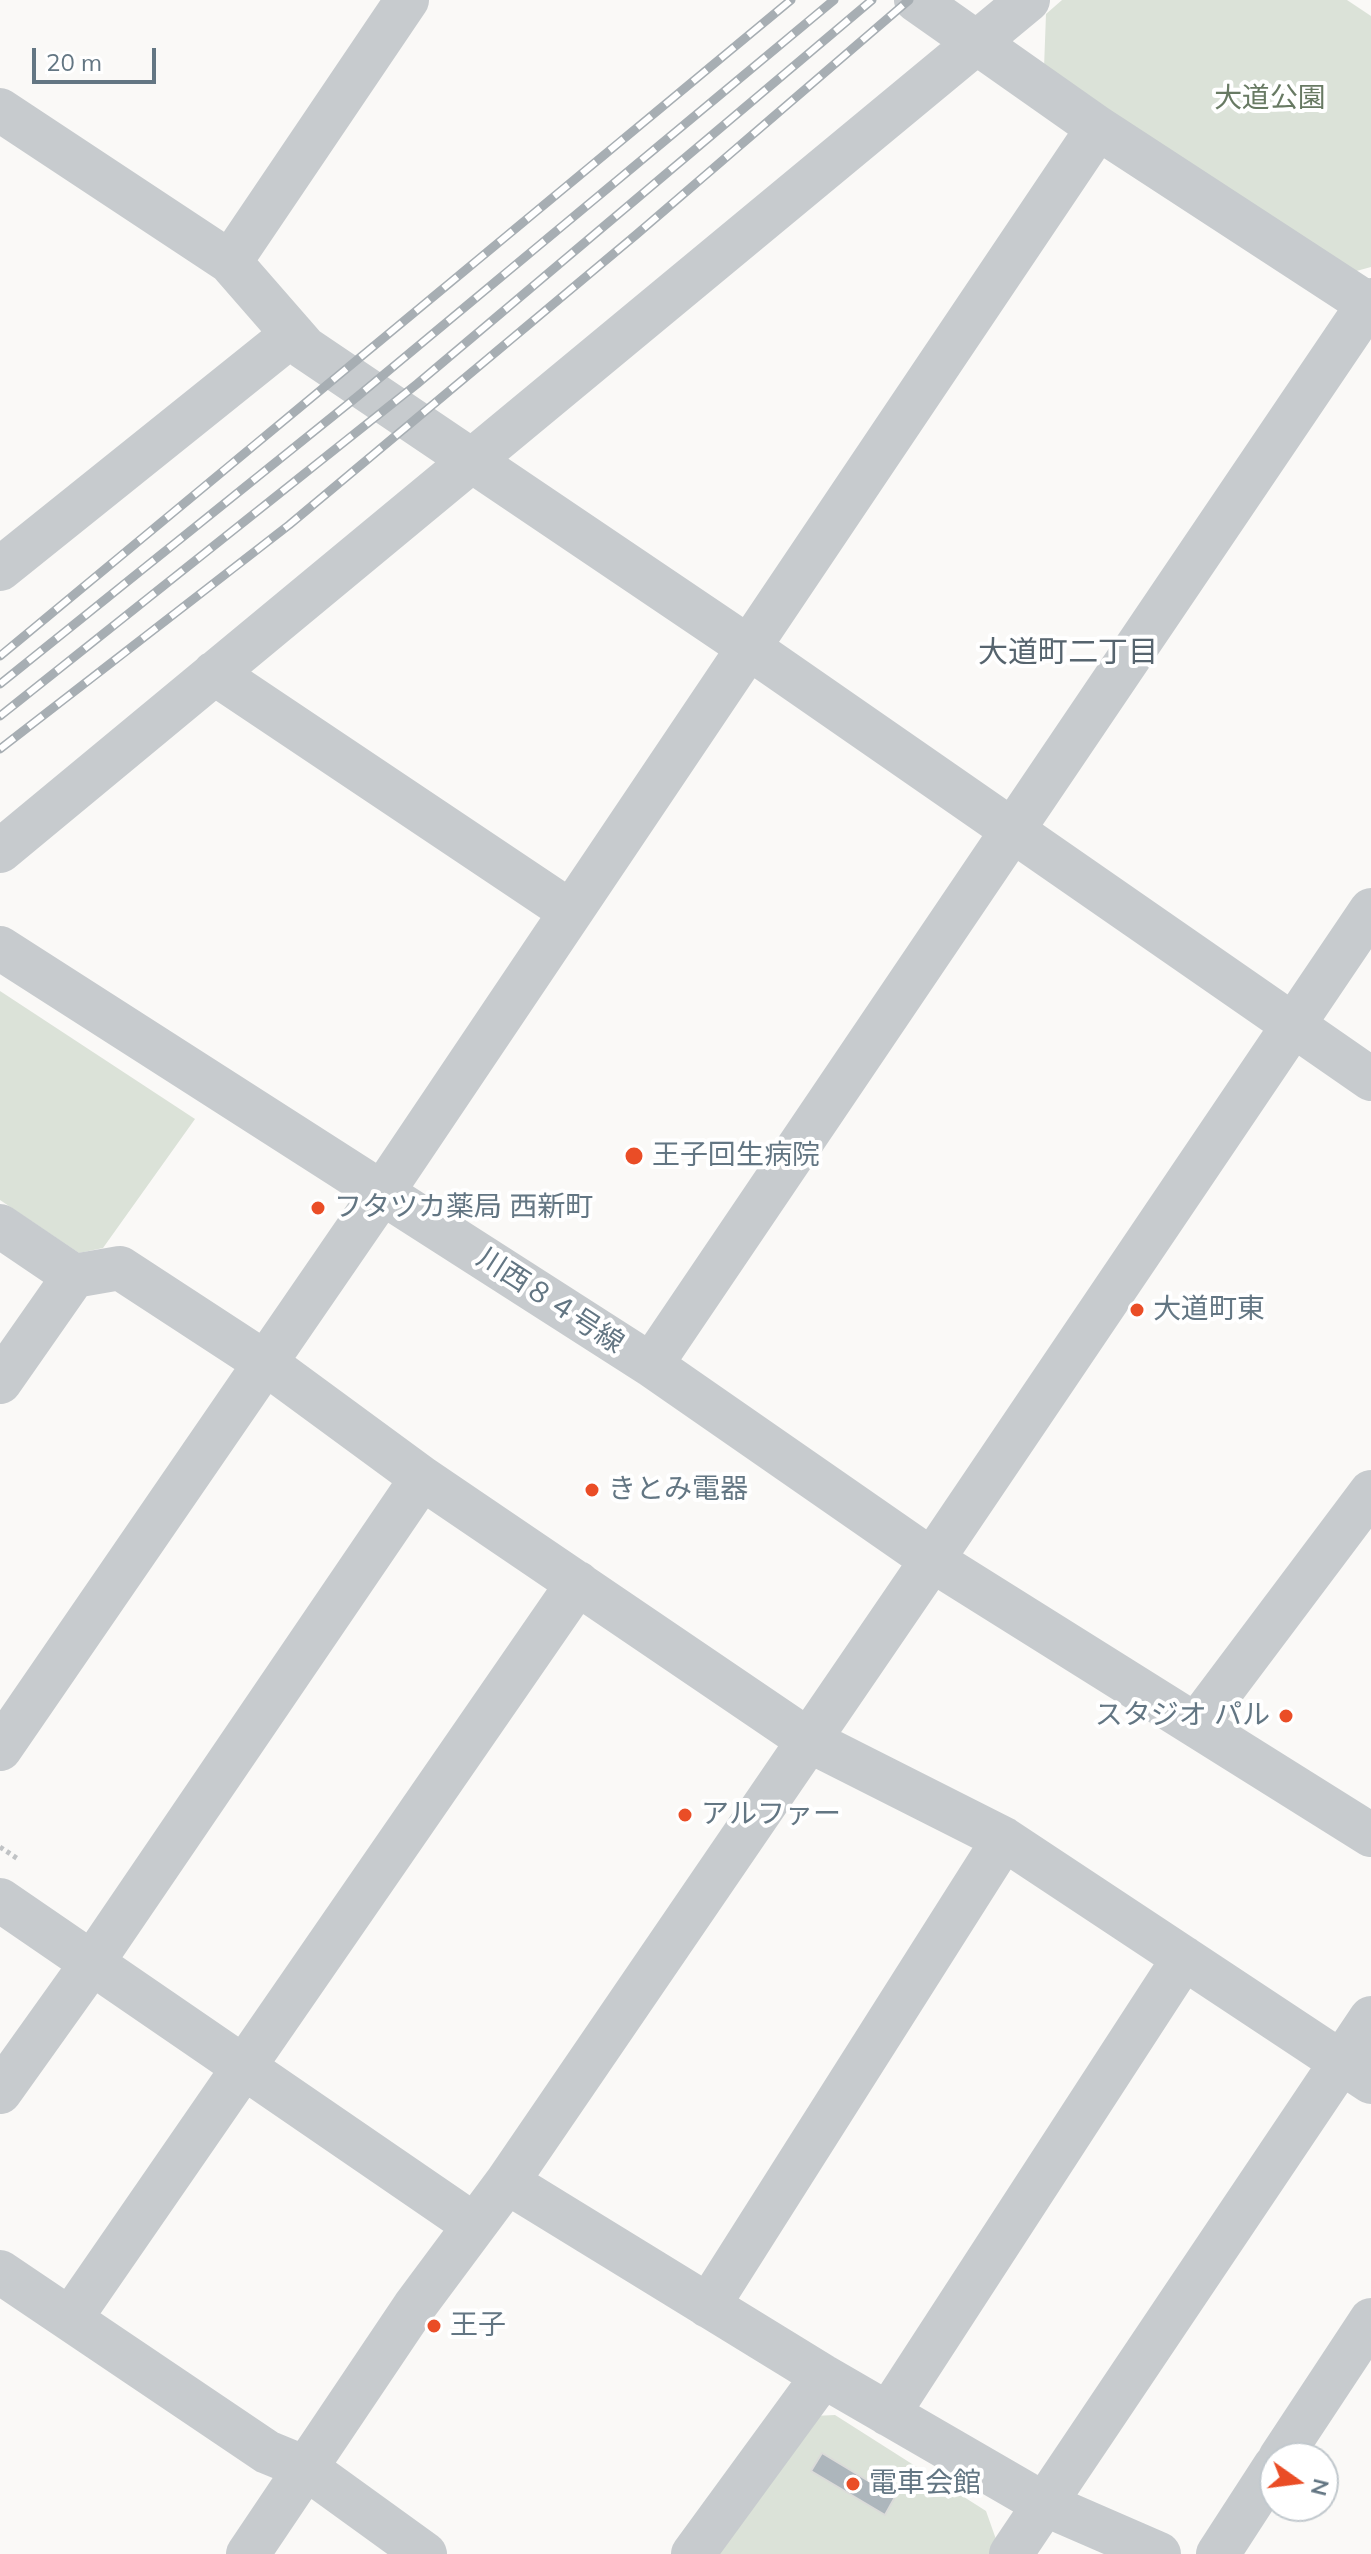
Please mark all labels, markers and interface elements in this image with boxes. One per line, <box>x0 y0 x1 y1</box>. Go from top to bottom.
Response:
scale bar <box>36 32 160 82</box>
text: 20 m <box>46 47 102 77</box>
park label: 大道公園 <box>1214 82 1326 116</box>
district label: 大道町二丁目 <box>978 635 1158 671</box>
place label: 王子回生病院 <box>652 1139 820 1173</box>
marker: 王子回生病院 <box>623 1145 645 1167</box>
place label: フタツカ薬局 西新町 <box>334 1191 593 1225</box>
marker: フタツカ薬局 西新町 <box>309 1199 327 1217</box>
street label: 川西８４号線 <box>470 1241 630 1361</box>
place label: 大道町東 <box>1153 1293 1265 1327</box>
marker: 大道町東 <box>1128 1301 1146 1319</box>
place label: きとみ電器 <box>608 1473 748 1507</box>
marker: きとみ電器 <box>583 1481 601 1499</box>
place label: スタジオ パル <box>1095 1699 1270 1733</box>
marker: スタジオ パル <box>1277 1707 1295 1725</box>
place label: アルファー <box>701 1798 841 1832</box>
marker: アルファー <box>676 1806 694 1824</box>
place label: 王子 <box>450 2309 506 2343</box>
marker: 王子 <box>425 2317 443 2335</box>
north arrow <box>1259 2442 1339 2522</box>
place label: 電車会館 <box>869 2467 981 2501</box>
marker: 電車会館 <box>844 2475 862 2493</box>
text: N <box>1305 2476 1336 2499</box>

